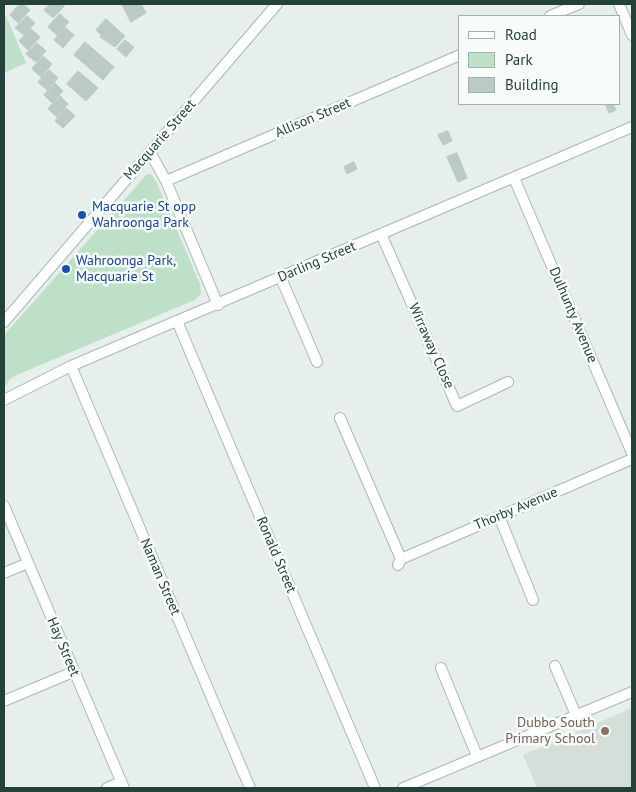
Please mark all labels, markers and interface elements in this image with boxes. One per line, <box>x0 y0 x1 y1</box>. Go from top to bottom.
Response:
legend <box>458 15 621 105</box>
text: Road <box>505 25 537 44</box>
text: Park <box>505 50 533 69</box>
text: Building <box>505 75 559 94</box>
street label: Allison Street <box>273 95 353 141</box>
street label: Macquarie Street <box>120 96 200 184</box>
place label: Macquarie St opp Wahroonga Park <box>92 199 196 232</box>
marker: Macquarie St opp Wahroonga Park <box>76 209 88 221</box>
street label: Darling Street <box>275 238 359 286</box>
place label: Wahroonga Park, Macquarie St <box>76 253 176 286</box>
marker: Wahroonga Park, Macquarie St <box>60 263 72 275</box>
street label: Dulhunty Avenue <box>545 265 601 365</box>
street label: Wirraway Close <box>405 301 457 391</box>
street label: Thorby Avenue <box>472 484 560 534</box>
street label: Ronald Street <box>252 514 300 596</box>
street label: Naman Street <box>136 536 184 618</box>
street label: Hay Street <box>43 615 83 679</box>
place label: Dubbo South Primary School <box>505 715 595 748</box>
marker: Dubbo South Primary School <box>599 725 611 737</box>

